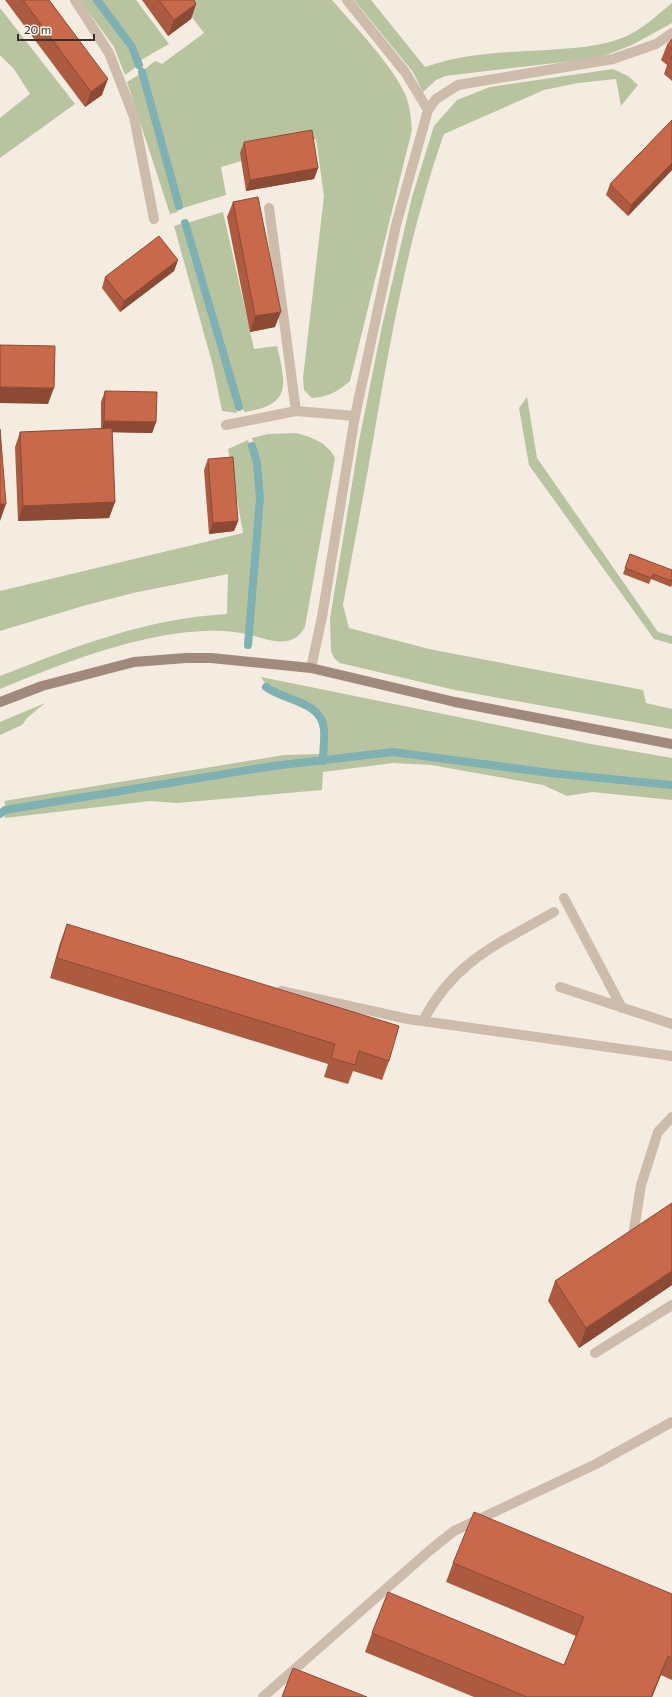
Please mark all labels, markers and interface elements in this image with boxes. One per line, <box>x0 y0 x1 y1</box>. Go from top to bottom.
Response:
scale bar <box>18 16 94 42</box>
text: 20 m <box>24 22 51 36</box>

